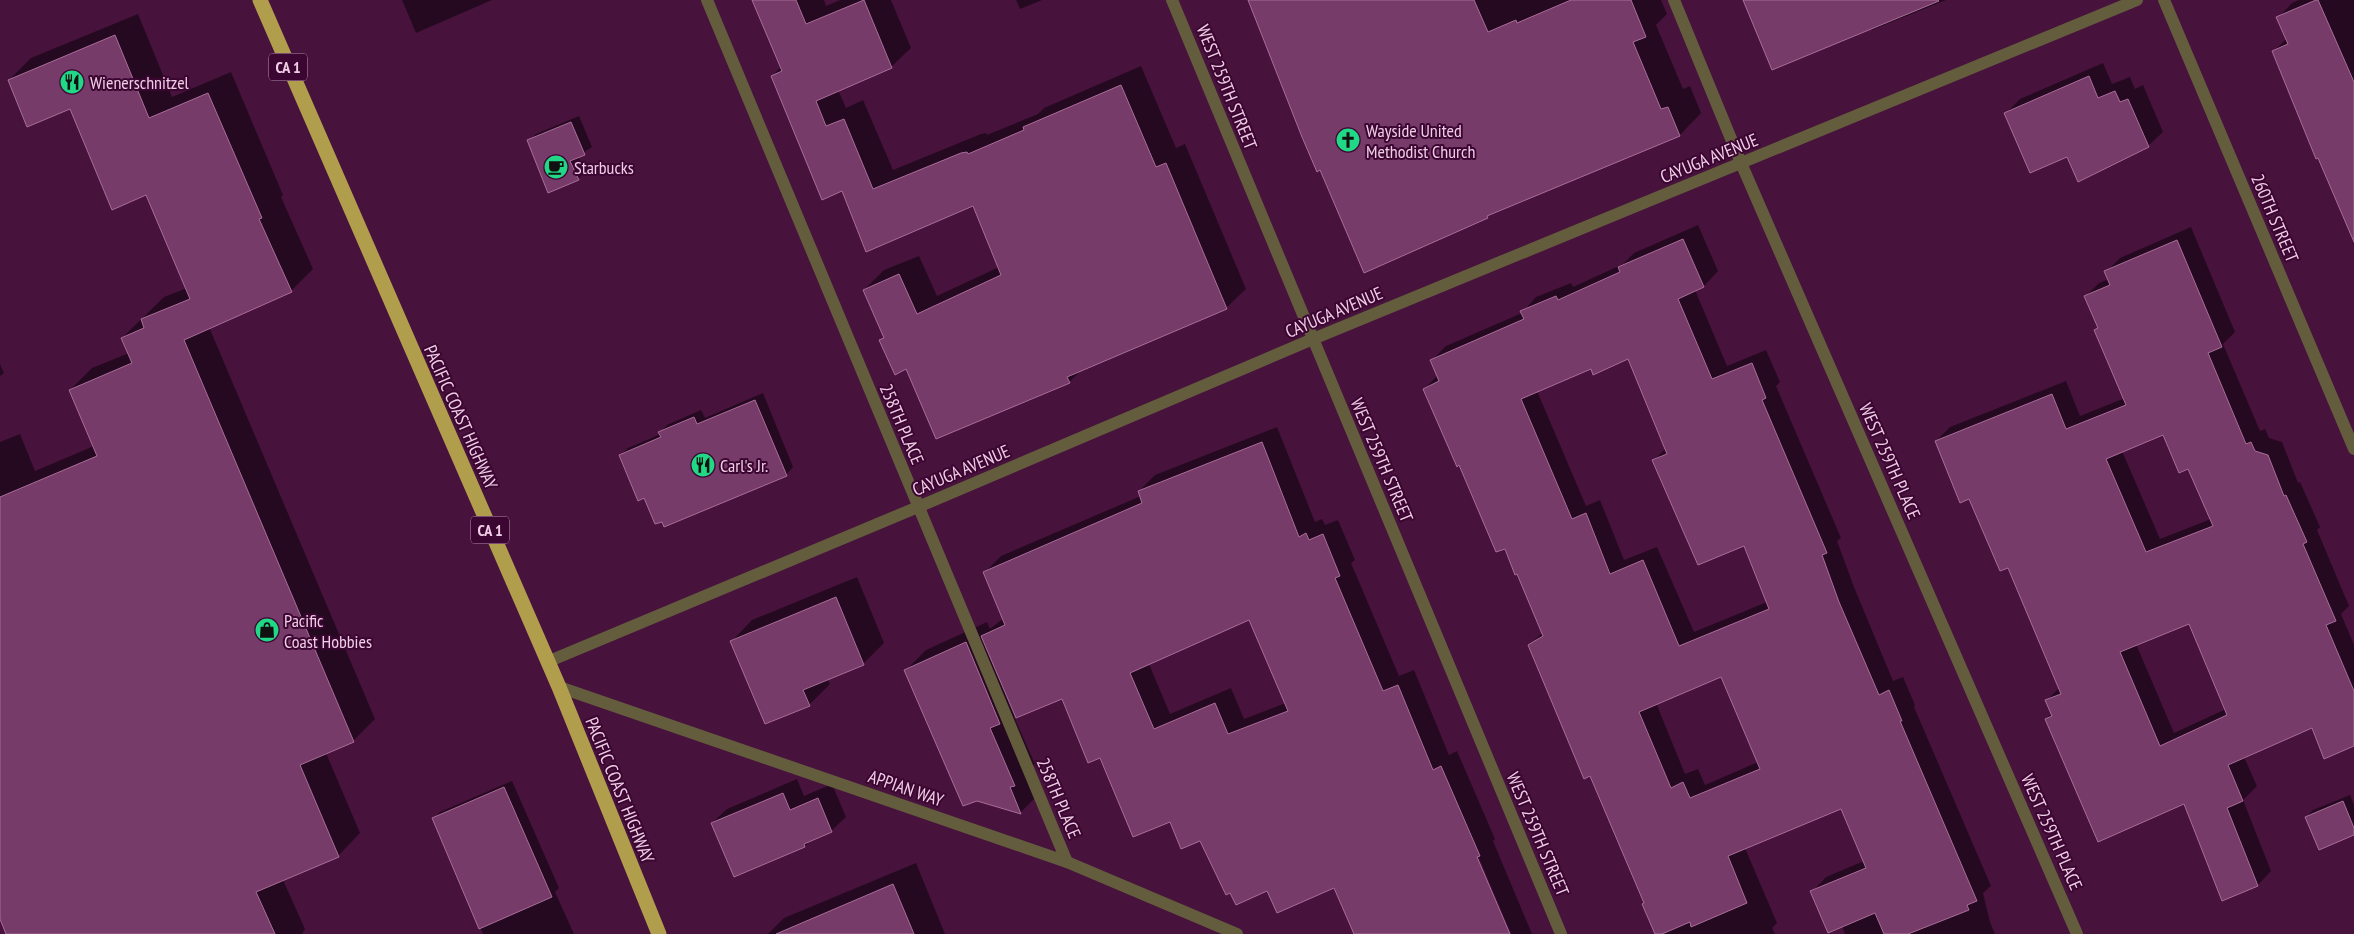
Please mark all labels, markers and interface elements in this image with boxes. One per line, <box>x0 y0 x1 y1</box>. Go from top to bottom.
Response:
street label: WEST 259TH STREET <box>1192 21 1262 153</box>
road number: CA 1 <box>269 54 307 80</box>
restaurant icon: Wienerschnitzel <box>59 69 85 95</box>
place label: Wienerschnitzel <box>90 71 190 94</box>
place label: Wayside United Methodist Church <box>1366 119 1475 163</box>
church icon: Wayside United Methodist Church <box>1335 127 1361 153</box>
street label: CAYUGA AVENUE <box>1657 128 1761 188</box>
cafe icon: Starbucks <box>543 154 569 180</box>
place label: Starbucks <box>574 156 634 179</box>
street label: 260TH STREET <box>2246 170 2304 266</box>
street label: CAYUGA AVENUE <box>1282 281 1386 343</box>
street label: PACIFIC COAST HIGHWAY <box>419 341 503 493</box>
street label: 258TH PLACE <box>875 380 929 468</box>
street label: WEST 259TH STREET <box>1346 395 1418 525</box>
street label: WEST 259TH PLACE <box>1854 399 1926 523</box>
street label: CAYUGA AVENUE <box>909 439 1013 501</box>
restaurant icon: Carl's Jr. <box>690 452 716 478</box>
place label: Carl's Jr. <box>720 454 768 477</box>
road number: CA 1 <box>471 516 509 544</box>
place label: Pacific Coast Hobbies <box>284 609 372 653</box>
shop icon: Pacific Coast Hobbies <box>254 617 280 643</box>
street label: PACIFIC COAST HIGHWAY <box>580 714 660 867</box>
street label: 258TH PLACE <box>1032 754 1086 842</box>
street label: APPIAN WAY <box>865 764 947 812</box>
street label: WEST 259TH STREET <box>1502 769 1574 899</box>
street label: WEST 259TH PLACE <box>2016 770 2088 894</box>

